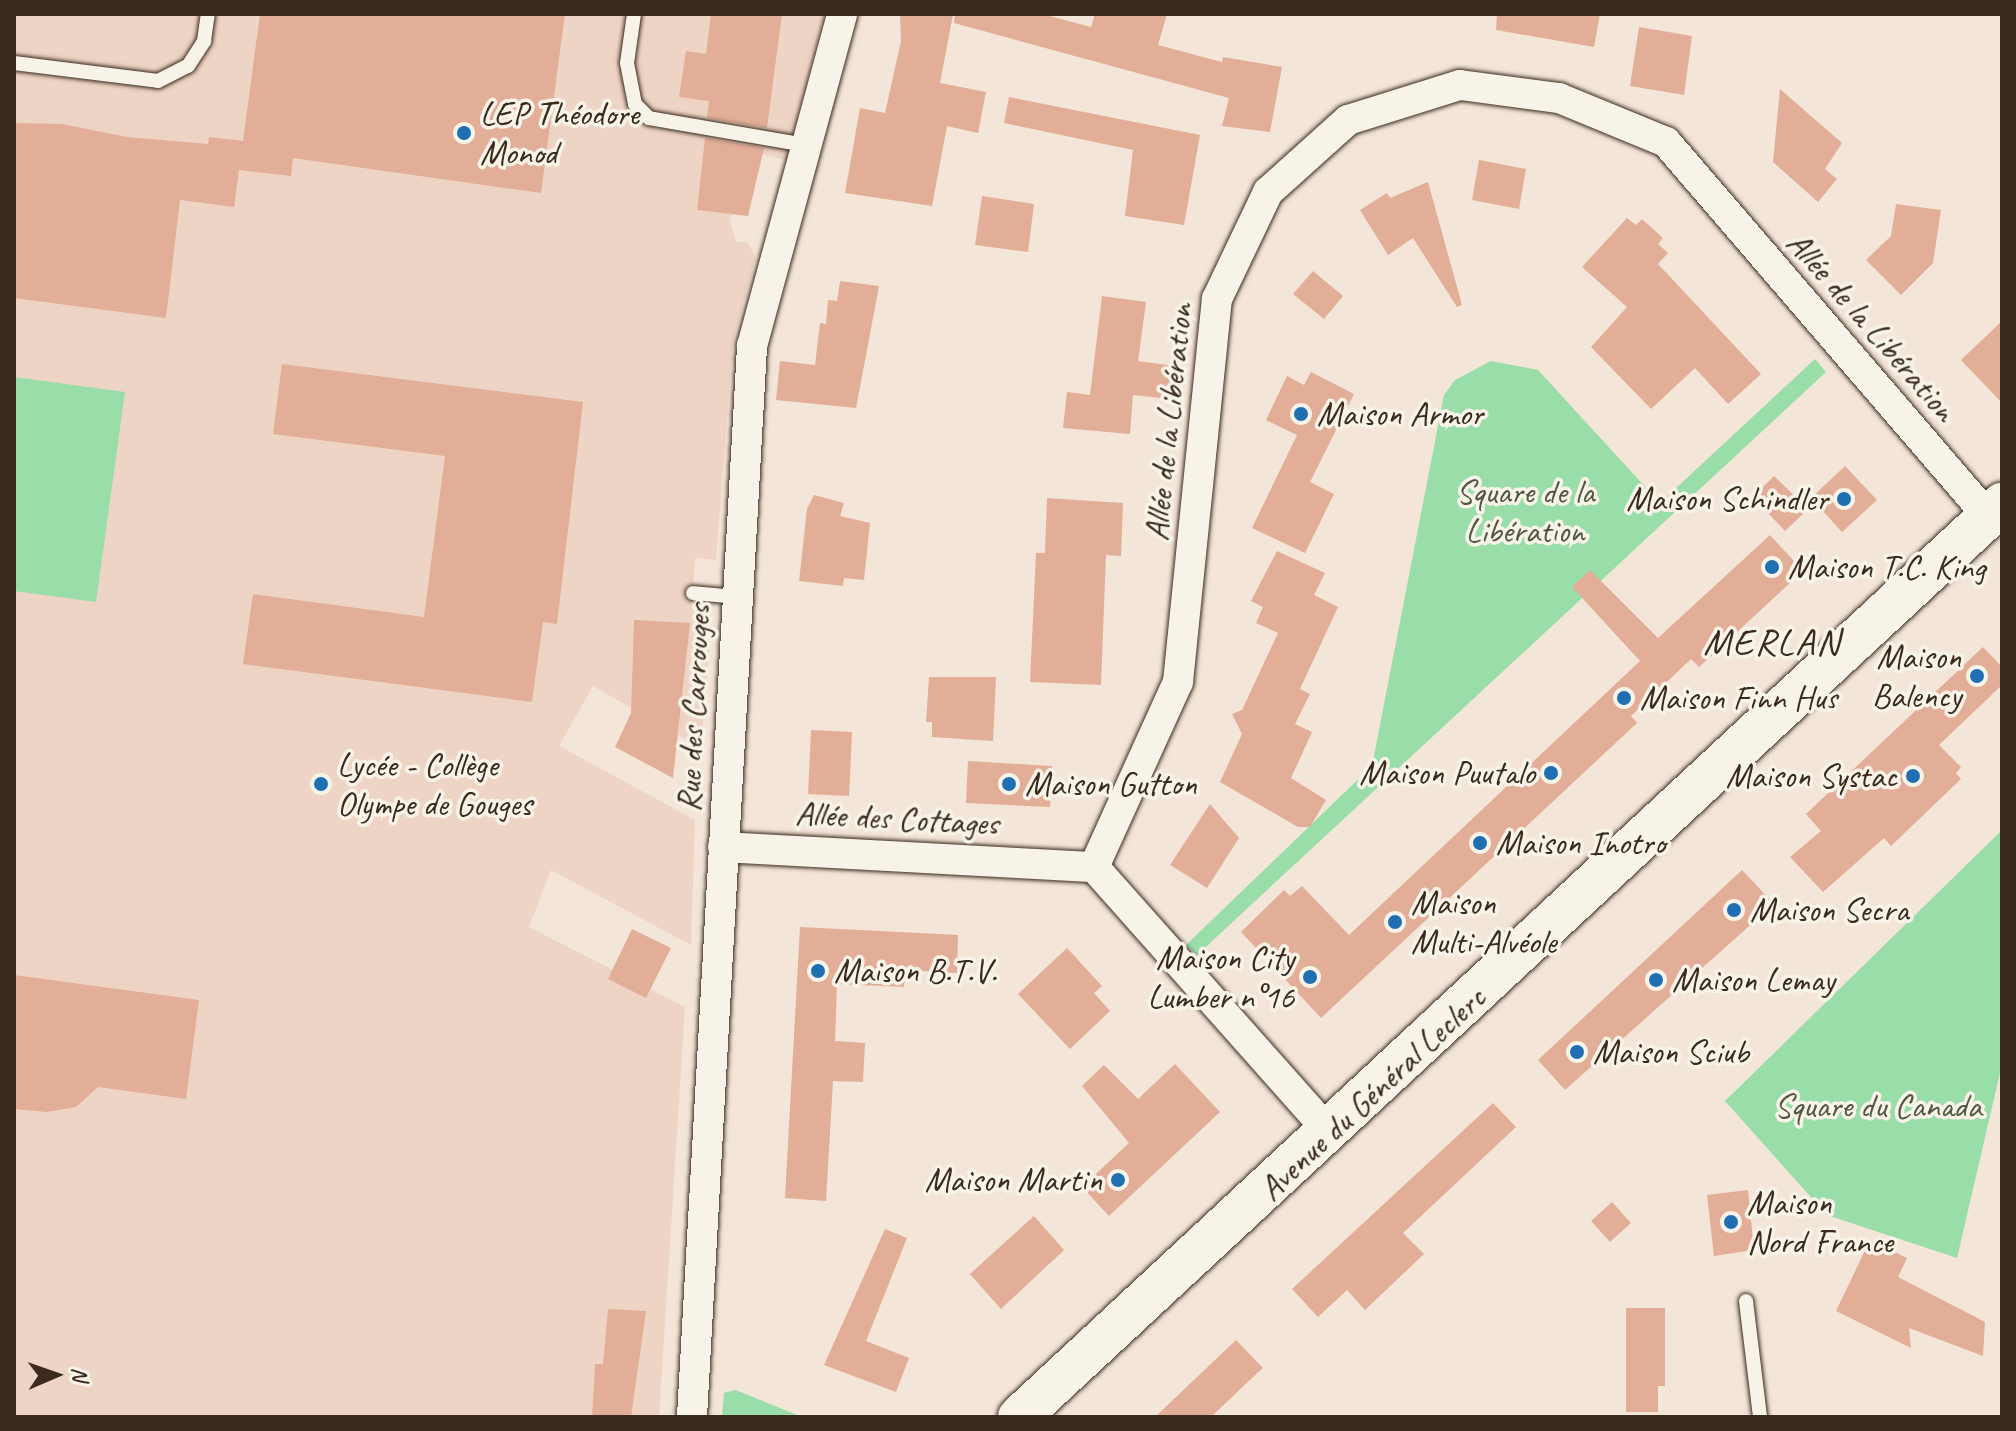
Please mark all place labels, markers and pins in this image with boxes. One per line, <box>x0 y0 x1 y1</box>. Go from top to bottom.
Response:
place label: LEP Théodore Monod <box>480 93 640 172</box>
marker: LEP Théodore Monod <box>455 124 473 142</box>
place label: Maison Armor <box>1317 394 1484 434</box>
marker: Maison Armor <box>1292 405 1310 423</box>
place label: Maison Schindler <box>1628 479 1828 519</box>
marker: Maison Schindler <box>1835 490 1853 508</box>
place label: Maison T.C. King <box>1788 547 1985 587</box>
marker: Maison T.C. King <box>1763 558 1781 576</box>
place label: Maison Balency <box>1872 636 1961 716</box>
marker: Maison Balency <box>1968 667 1986 685</box>
place label: Maison Finn Hus <box>1640 678 1837 718</box>
marker: Maison Finn Hus <box>1615 689 1633 707</box>
place label: Lycée - Collège Olympe de Gouges <box>337 744 532 824</box>
place label: Maison Puutalo <box>1359 753 1535 793</box>
place label: Maison Systac <box>1727 756 1897 796</box>
place label: Maison Gutton <box>1025 764 1197 804</box>
marker: Maison Puutalo <box>1542 764 1560 782</box>
marker: Maison Systac <box>1904 767 1922 785</box>
marker: Lycée - Collège Olympe de Gouges <box>312 775 330 793</box>
marker: Maison Gutton <box>1000 775 1018 793</box>
place label: Maison Inotro <box>1496 823 1665 863</box>
marker: Maison Inotro <box>1471 834 1489 852</box>
place label: Maison Multi-Alvéole <box>1411 882 1556 962</box>
place label: Maison Secra <box>1750 890 1908 930</box>
marker: Maison Secra <box>1725 901 1743 919</box>
marker: Maison Multi-Alvéole <box>1386 913 1404 931</box>
place label: Maison City Lumber n°16 <box>1147 937 1294 1016</box>
place label: Maison B.T.V. <box>834 951 997 991</box>
place label: Maison Lemay <box>1672 960 1835 1000</box>
marker: Maison B.T.V. <box>809 962 827 980</box>
marker: Maison City Lumber n°16 <box>1301 968 1319 986</box>
marker: Maison Lemay <box>1647 971 1665 989</box>
place label: Maison Sciub <box>1593 1032 1747 1072</box>
marker: Maison Sciub <box>1568 1043 1586 1061</box>
place label: Maison Martin <box>925 1160 1102 1200</box>
marker: Maison Martin <box>1109 1171 1127 1189</box>
place label: Maison Nord France <box>1747 1182 1894 1262</box>
marker: Maison Nord France <box>1722 1213 1740 1231</box>

